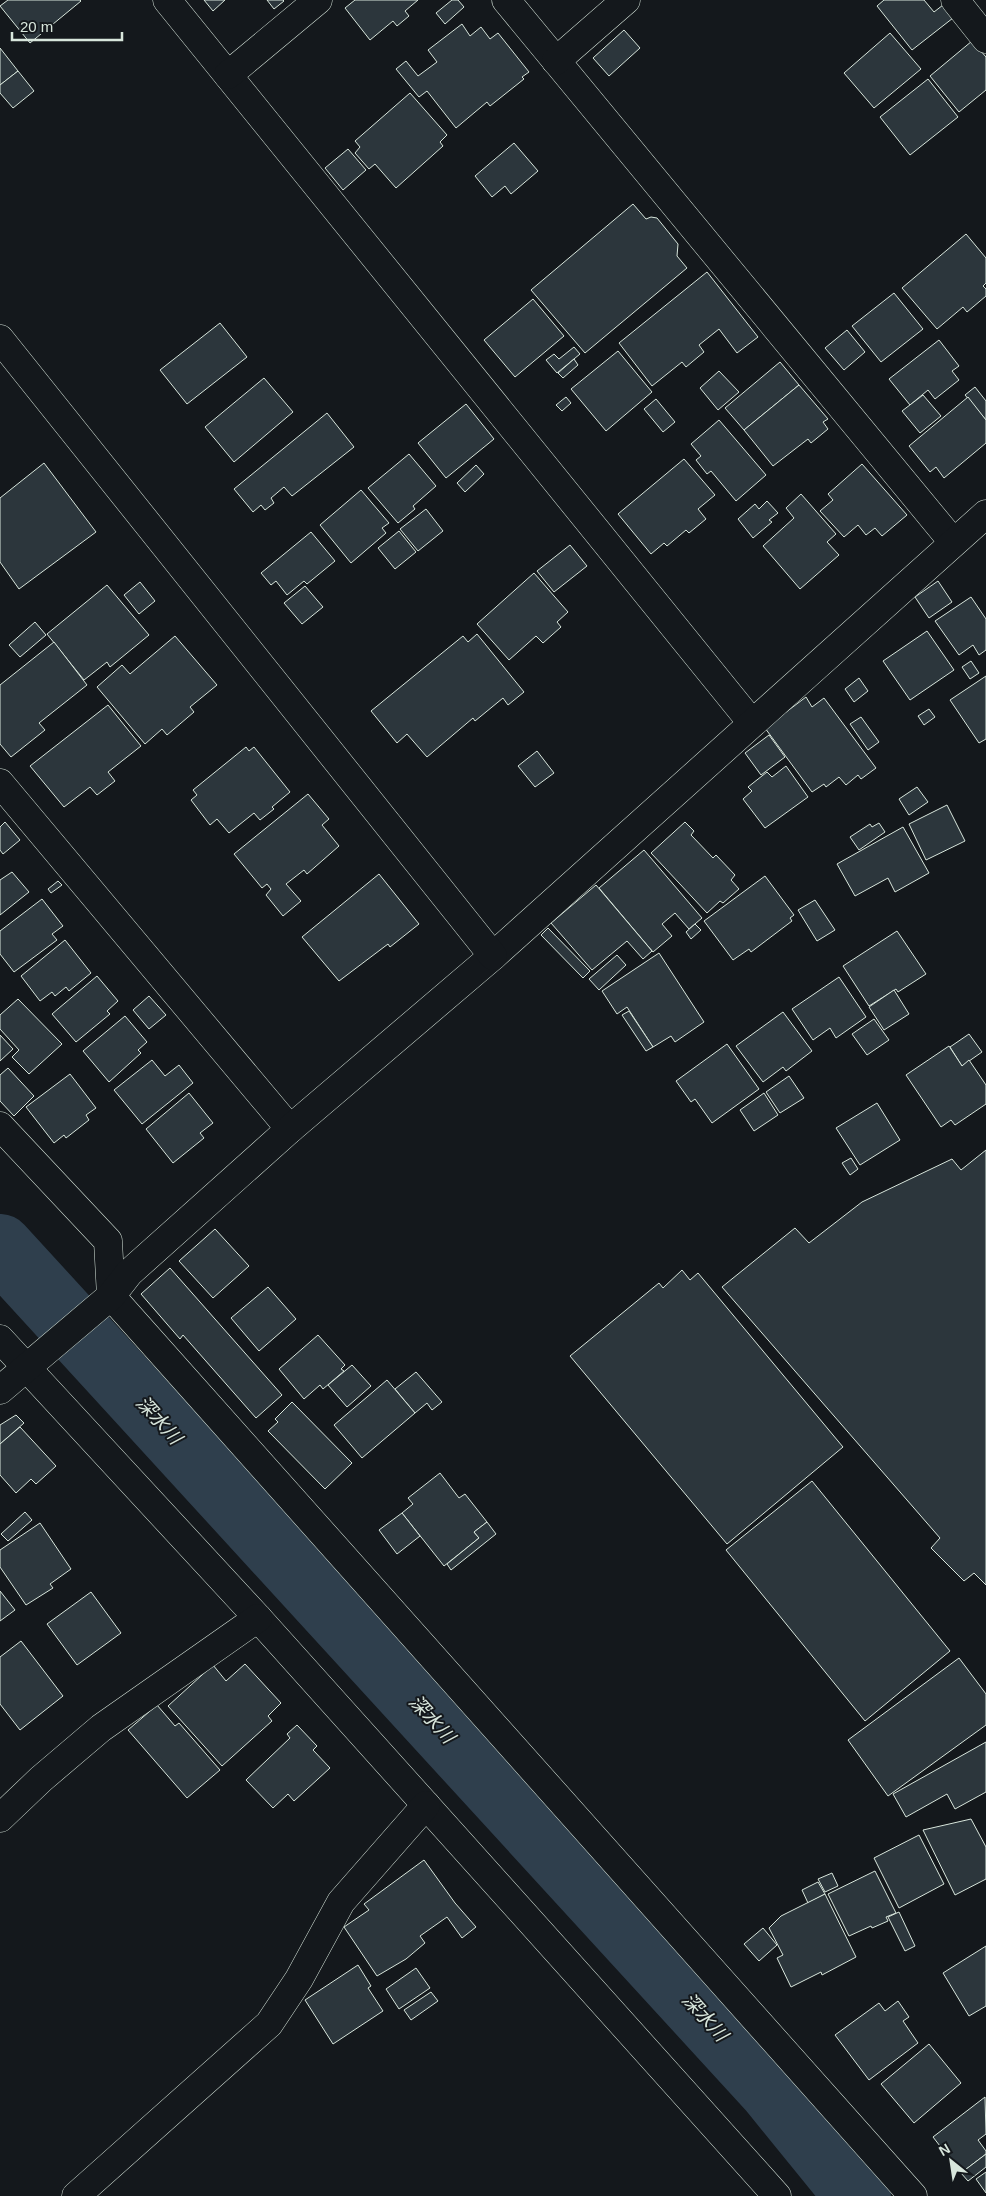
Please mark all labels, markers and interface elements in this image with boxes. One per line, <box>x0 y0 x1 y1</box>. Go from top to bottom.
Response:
scale bar <box>12 10 122 42</box>
text: 20 m <box>20 18 53 35</box>
water label: 深水川 <box>132 1392 187 1450</box>
water label: 深水川 <box>405 1691 460 1749</box>
water label: 深水川 <box>678 1989 733 2047</box>
north arrow <box>926 2136 976 2186</box>
text: N <box>936 2140 953 2159</box>

